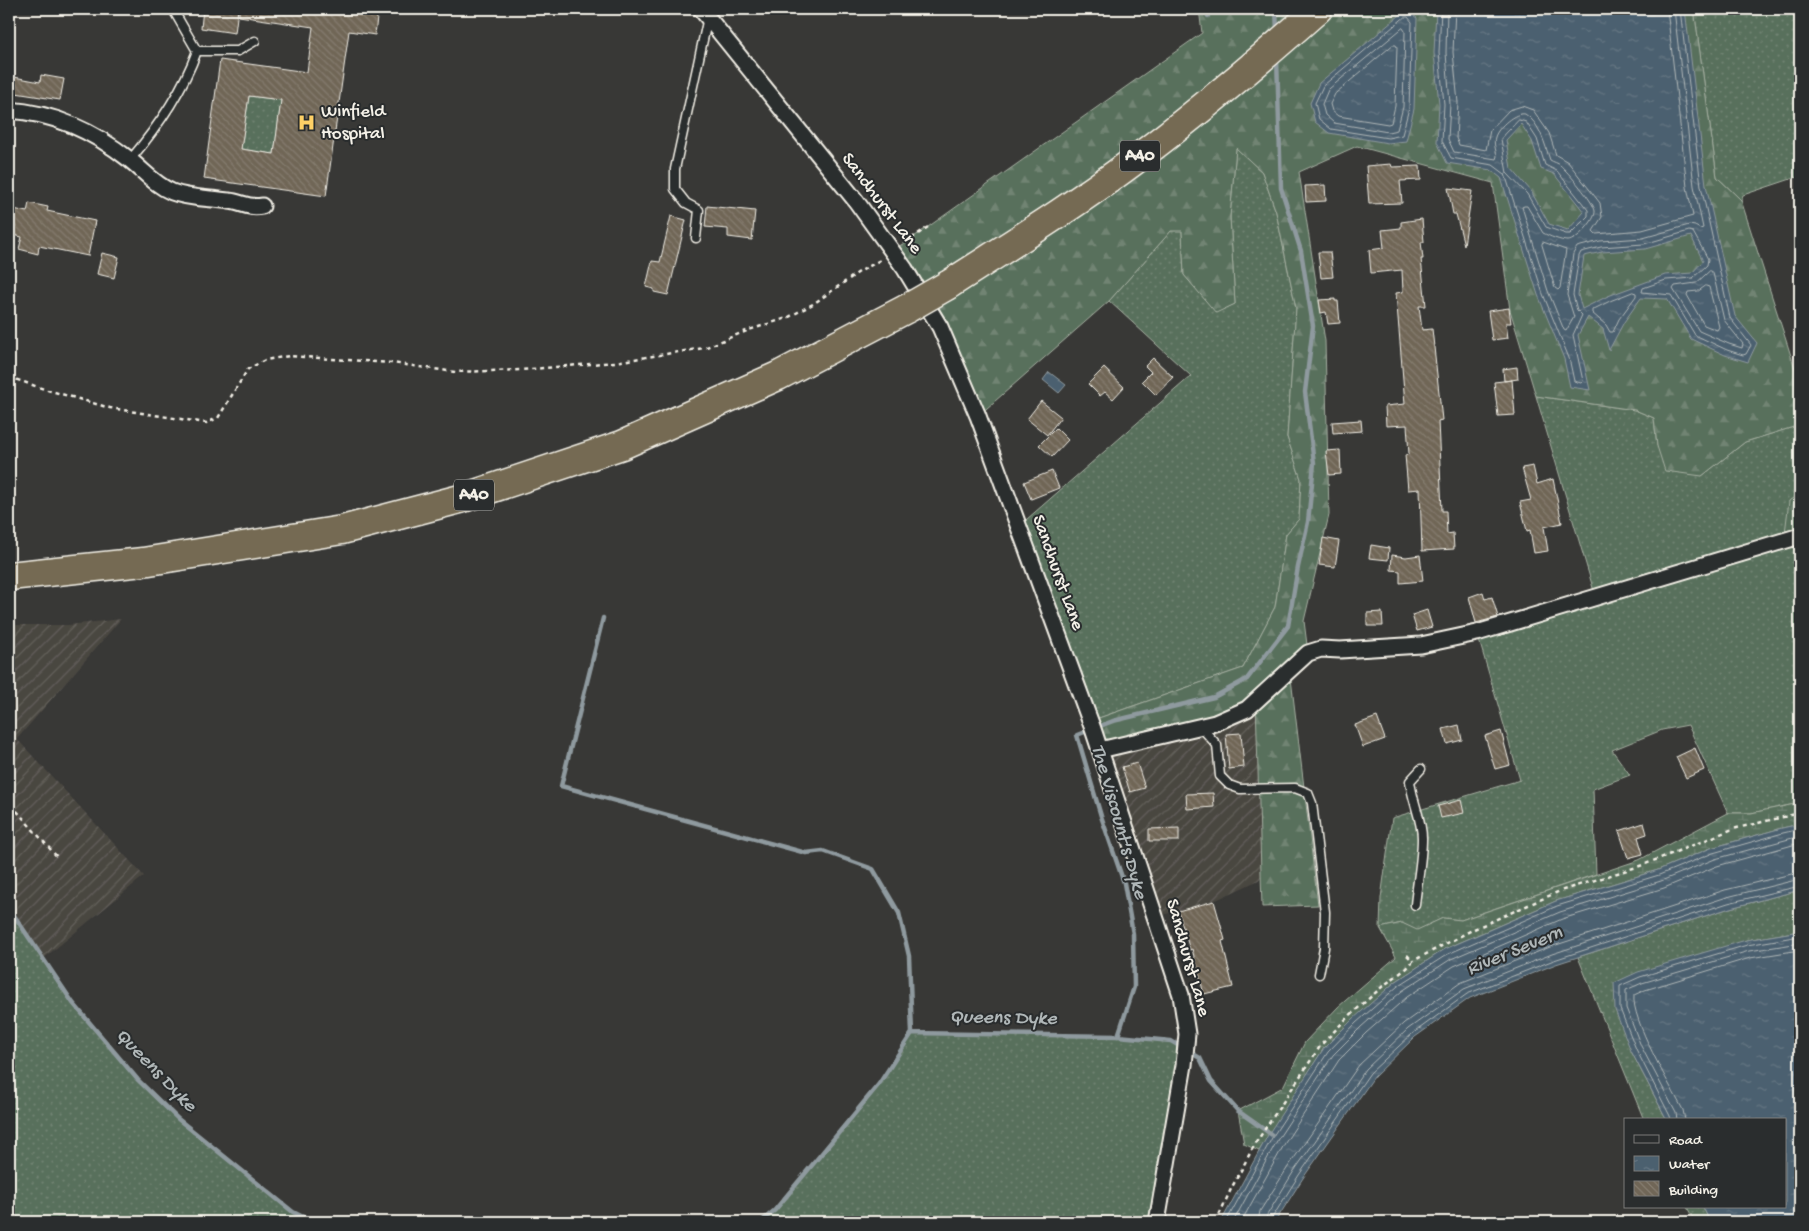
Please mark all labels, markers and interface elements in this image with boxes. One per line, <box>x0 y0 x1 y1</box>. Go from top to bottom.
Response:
place label: Winfield Hospital <box>321 101 387 146</box>
hospital icon: Winfield Hospital <box>297 113 317 133</box>
road number: A40 <box>1120 140 1160 172</box>
street label: Sandhurst Lane <box>835 149 927 259</box>
road number: A40 <box>454 480 494 510</box>
street label: Sandhurst Lane <box>1026 512 1089 634</box>
water label: The Viscount's Dyke <box>1085 742 1151 903</box>
street label: Sandhurst Lane <box>1159 897 1215 1019</box>
water label: River Severn <box>1464 922 1567 982</box>
water label: Queens Dyke <box>949 1007 1057 1031</box>
water label: Queens Dyke <box>109 1024 201 1118</box>
legend <box>1624 1118 1786 1208</box>
text: Road <box>1669 1132 1703 1150</box>
text: Water <box>1669 1156 1711 1174</box>
text: Building <box>1668 1182 1718 1200</box>

